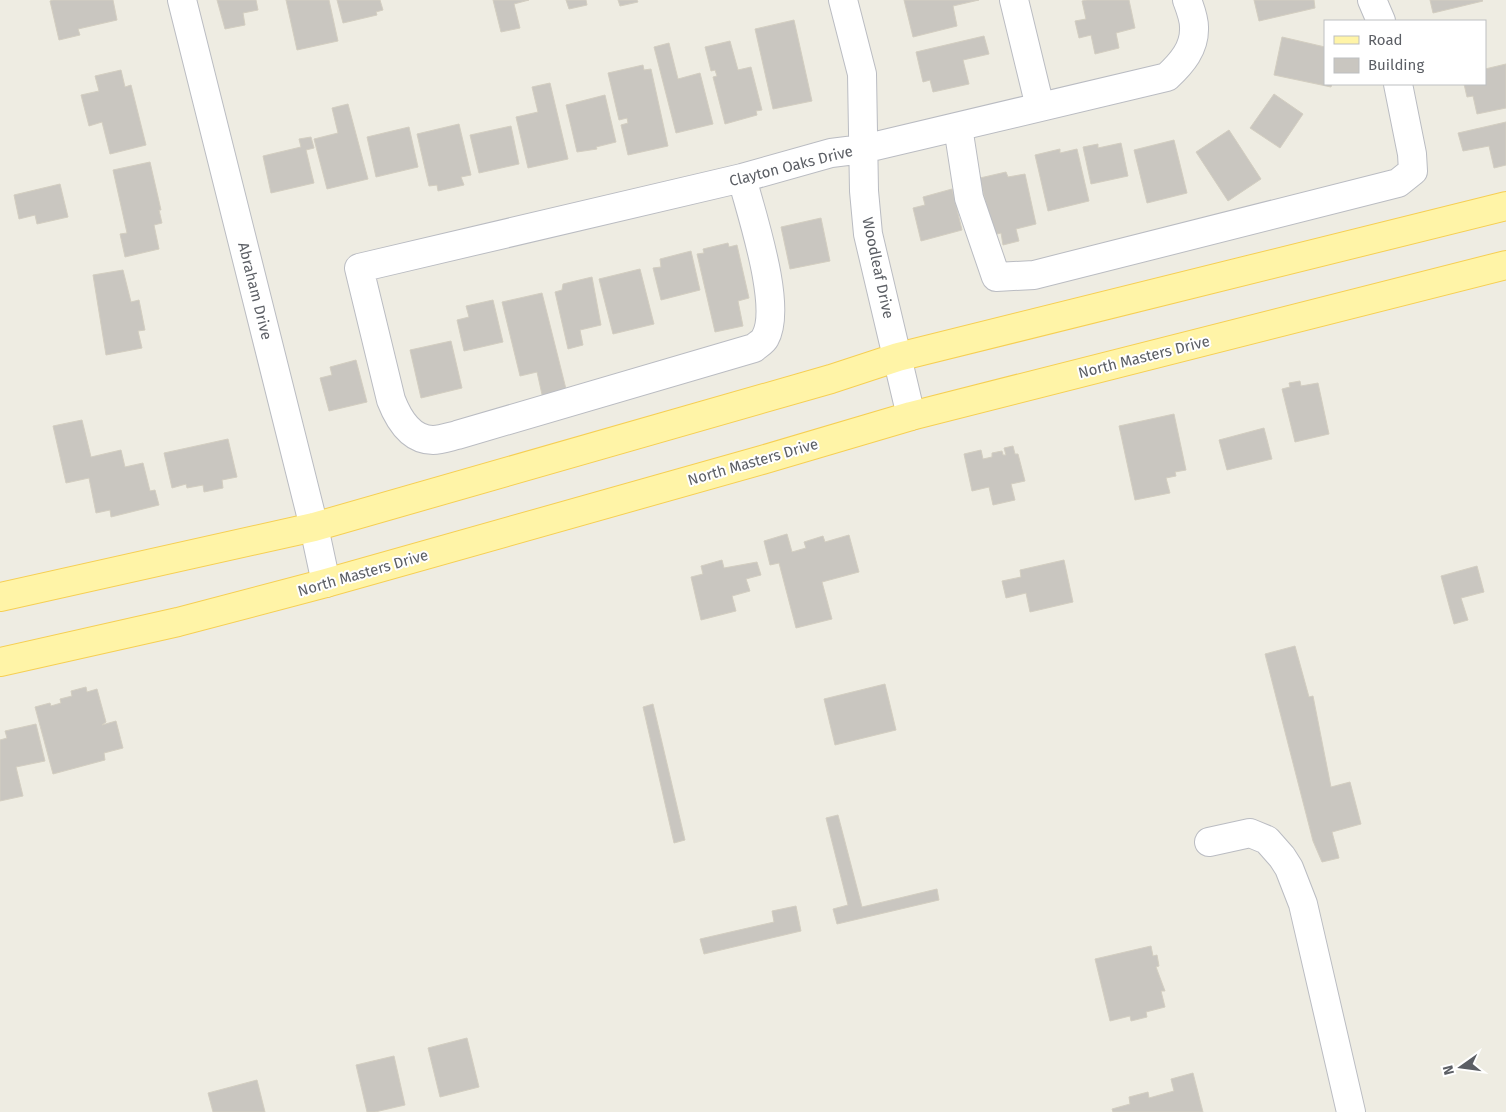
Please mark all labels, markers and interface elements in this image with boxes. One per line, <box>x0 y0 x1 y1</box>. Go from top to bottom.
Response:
legend <box>1324 20 1486 85</box>
text: Road <box>1368 31 1403 49</box>
text: Building <box>1368 56 1424 74</box>
street label: Clayton Oaks Drive <box>727 142 855 190</box>
street label: Woodleaf Drive <box>858 216 898 320</box>
street label: Abraham Drive <box>234 240 276 342</box>
street label: North Masters Drive <box>1076 332 1212 382</box>
street label: North Masters Drive <box>686 435 820 489</box>
street label: North Masters Drive <box>296 546 430 600</box>
north arrow <box>1436 1042 1486 1092</box>
text: N <box>1439 1063 1458 1077</box>

